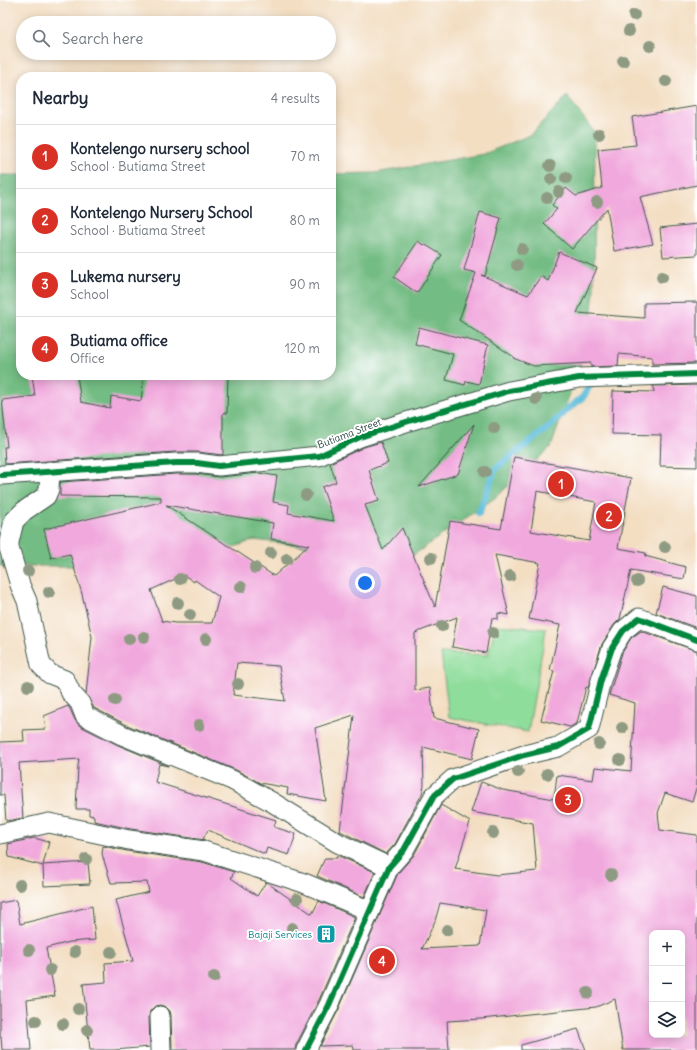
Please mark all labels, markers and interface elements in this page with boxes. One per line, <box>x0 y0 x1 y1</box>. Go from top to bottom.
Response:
search box <box>16 16 336 60</box>
icon: search <box>30 27 52 49</box>
text: Search here <box>62 29 143 48</box>
text: Nearby <box>32 87 88 109</box>
text: 4 results <box>271 90 320 107</box>
text: Kontelengo nursery school <box>70 139 250 158</box>
text: 1 <box>42 148 48 165</box>
text: 70 m <box>291 148 320 165</box>
text: School · Butiama Street <box>70 158 205 175</box>
text: Kontelengo Nursery School <box>70 203 253 222</box>
text: 2 <box>41 212 49 229</box>
text: 80 m <box>289 212 320 229</box>
text: School · Butiama Street <box>70 222 205 239</box>
text: Lukema nursery <box>70 267 181 286</box>
text: 3 <box>41 276 49 293</box>
text: 90 m <box>289 276 320 293</box>
text: School <box>70 286 109 303</box>
text: Butiama office <box>70 331 168 350</box>
text: 4 <box>41 340 49 357</box>
text: 120 m <box>285 340 320 357</box>
text: Office <box>70 350 105 367</box>
street label: Butiama Street <box>315 415 383 452</box>
pin: 1 <box>548 469 574 499</box>
pin: 2 <box>596 501 622 531</box>
your location <box>355 573 375 593</box>
pin: 3 <box>555 785 581 815</box>
building icon: Bajaji Services <box>315 923 337 945</box>
place label: Bajaji Services <box>248 928 312 941</box>
map controls <box>649 930 685 1038</box>
button: + <box>649 930 685 966</box>
pin: 4 <box>369 946 395 976</box>
button: − <box>649 966 685 1002</box>
button: layers <box>649 1002 685 1038</box>

